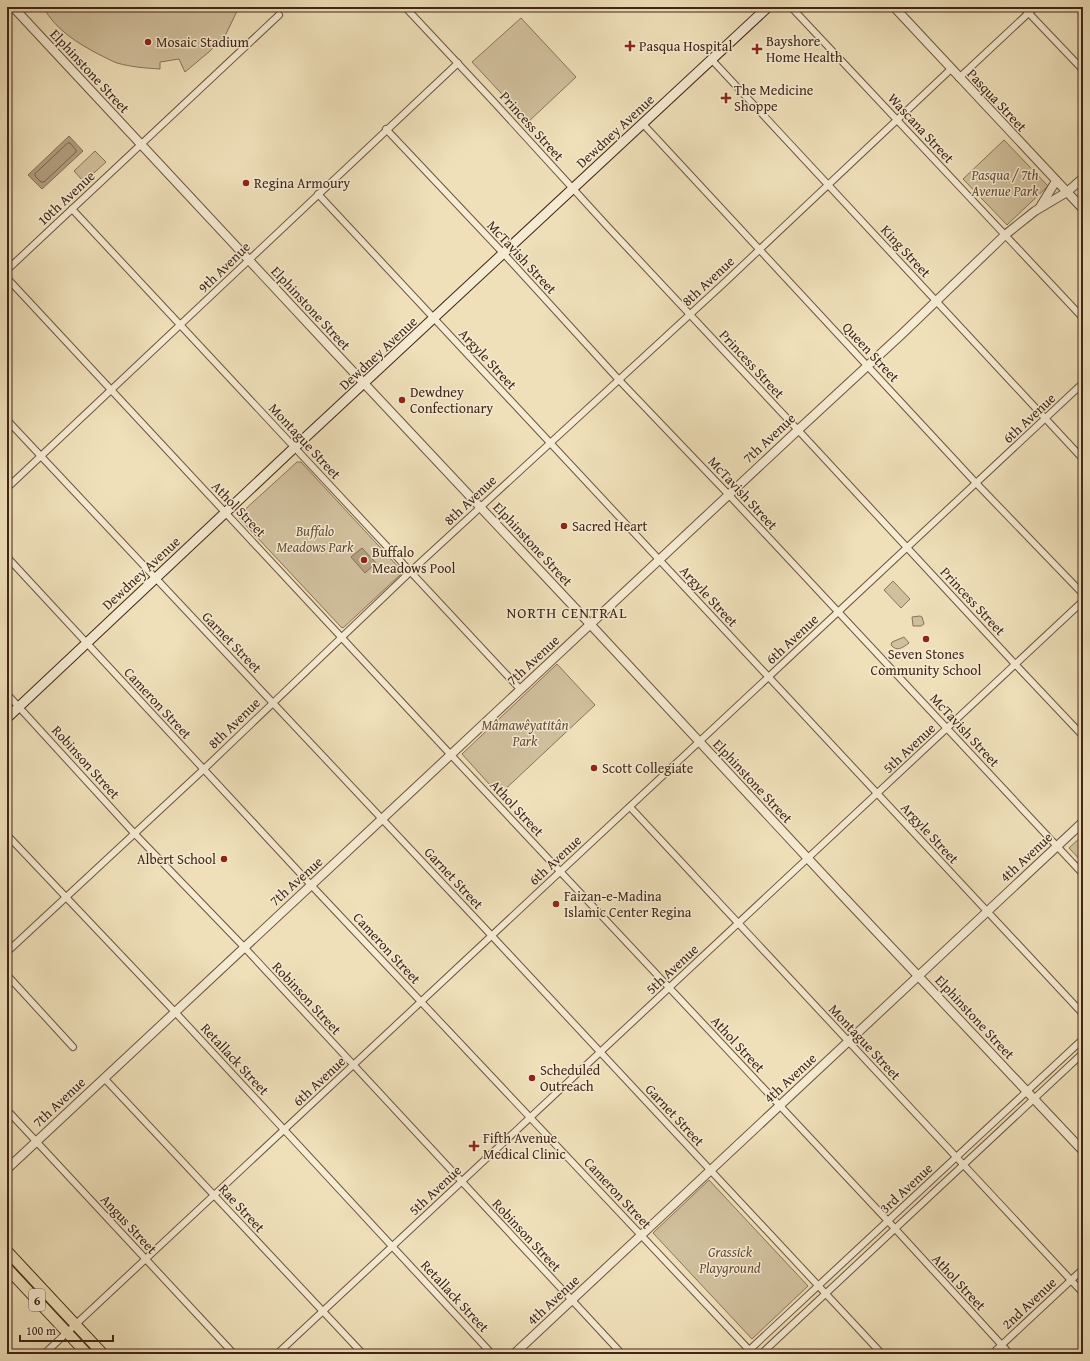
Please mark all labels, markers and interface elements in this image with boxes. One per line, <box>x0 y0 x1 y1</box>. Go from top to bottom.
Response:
street label: Elphinstone Street <box>46 24 134 118</box>
place label: Bayshore Home Health <box>766 31 843 67</box>
place label: Mosaic Stadium <box>156 32 249 52</box>
place label: Pasqua Hospital <box>639 36 732 56</box>
marker: Mosaic Stadium <box>143 37 153 47</box>
marker: Pasqua Hospital <box>624 40 636 52</box>
marker: Bayshore Home Health <box>751 43 763 55</box>
street label: Pasqua Street <box>962 64 1032 136</box>
place label: The Medicine Shoppe <box>734 80 814 116</box>
street label: Princess Street <box>495 87 569 165</box>
street label: Dewdney Avenue <box>572 89 659 172</box>
street label: Wascana Street <box>883 89 959 168</box>
marker: The Medicine Shoppe <box>721 93 731 103</box>
park label: Pasqua / 7th Avenue Park <box>970 165 1039 201</box>
street label: 10th Avenue <box>33 166 100 230</box>
place label: Regina Armoury <box>254 173 350 193</box>
marker: Regina Armoury <box>241 178 251 188</box>
street label: McTavish Street <box>483 216 561 298</box>
street label: King Street <box>876 220 936 282</box>
street label: 9th Avenue <box>193 237 255 297</box>
street label: 8th Avenue <box>677 251 739 311</box>
street label: Elphinstone Street <box>267 261 355 355</box>
street label: Dewdney Avenue <box>335 311 422 394</box>
street label: Queen Street <box>838 318 904 386</box>
street label: Argyle Street <box>454 324 522 394</box>
street label: Princess Street <box>715 325 789 403</box>
place label: Dewdney Confectionary <box>410 382 493 418</box>
street label: 6th Avenue <box>998 388 1060 448</box>
marker: Dewdney Confectionary <box>397 395 407 405</box>
street label: Montague Street <box>264 398 346 484</box>
street label: 7th Avenue <box>738 408 800 468</box>
street label: McTavish Street <box>704 452 782 534</box>
street label: 8th Avenue <box>439 470 501 530</box>
street label: Athol Street <box>207 477 271 541</box>
street label: Elphinstone Street <box>489 497 577 591</box>
place label: Sacred Heart <box>572 516 648 536</box>
park label: Buffalo Meadows Park <box>277 521 354 557</box>
marker: Sacred Heart <box>559 521 569 531</box>
street label: Dewdney Avenue <box>98 531 185 614</box>
place label: Buffalo Meadows Pool <box>372 542 455 578</box>
marker: Buffalo Meadows Pool <box>359 555 369 565</box>
street label: Argyle Street <box>675 561 743 631</box>
street label: Princess Street <box>936 562 1010 640</box>
district label: NORTH CENTRAL <box>507 602 627 623</box>
street label: Garnet Street <box>198 607 267 677</box>
street label: 6th Avenue <box>761 609 823 669</box>
street label: 7th Avenue <box>502 630 564 690</box>
marker: Seven Stones Community School <box>921 634 931 644</box>
place label: Seven Stones Community School <box>871 644 982 680</box>
street label: Cameron Street <box>120 663 196 743</box>
street label: McTavish Street <box>926 689 1004 771</box>
street label: 8th Avenue <box>203 693 265 753</box>
park label: Mâmawêyatitân Park <box>482 715 569 751</box>
street label: 5th Avenue <box>878 718 940 778</box>
street label: Robinson Street <box>47 721 125 803</box>
street label: Elphinstone Street <box>709 734 797 828</box>
place label: Scott Collegiate <box>602 758 694 778</box>
marker: Scott Collegiate <box>589 763 599 773</box>
street label: Athol Street <box>486 775 549 841</box>
street label: Argyle Street <box>896 798 964 868</box>
street label: 4th Avenue <box>995 827 1057 887</box>
street label: 6th Avenue <box>524 830 586 890</box>
street label: Garnet Street <box>420 842 488 914</box>
place label: Albert School <box>137 849 216 869</box>
street label: 7th Avenue <box>265 851 327 910</box>
marker: Albert School <box>219 854 229 864</box>
place label: Faizan-e-Madina Islamic Center Regina <box>564 886 692 922</box>
marker: Faizan-e-Madina Islamic Center Regina <box>551 899 561 909</box>
street label: Cameron Street <box>349 908 425 988</box>
street label: 5th Avenue <box>641 939 703 999</box>
street label: Robinson Street <box>268 957 346 1039</box>
street label: Elphinstone Street <box>931 970 1019 1064</box>
street label: Montague Street <box>824 999 906 1085</box>
street label: Athol Street <box>707 1011 770 1077</box>
street label: Retallack Street <box>196 1018 274 1100</box>
street label: 4th Avenue <box>759 1048 821 1108</box>
street label: 6th Avenue <box>288 1051 350 1111</box>
place label: Scheduled Outreach <box>540 1060 601 1096</box>
street label: 7th Avenue <box>28 1072 90 1132</box>
marker: Scheduled Outreach <box>527 1073 537 1083</box>
street label: Garnet Street <box>641 1079 709 1151</box>
place label: Fifth Avenue Medical Clinic <box>483 1128 566 1164</box>
marker: Fifth Avenue Medical Clinic <box>468 1140 480 1152</box>
street label: Cameron Street <box>580 1153 656 1233</box>
street label: 3rd Avenue <box>875 1158 937 1218</box>
street label: 5th Avenue <box>404 1160 466 1220</box>
street label: Rae Street <box>214 1179 270 1237</box>
street label: Angus Street <box>96 1190 162 1258</box>
street label: Robinson Street <box>488 1194 566 1276</box>
park label: Grassick Playground <box>698 1242 761 1278</box>
street label: Athol Street <box>928 1249 991 1315</box>
street label: Retallack Street <box>416 1255 494 1337</box>
street label: 4th Avenue <box>522 1270 584 1330</box>
street label: 2nd Avenue <box>997 1272 1061 1334</box>
road number: 6 <box>29 1289 45 1311</box>
scale bar <box>20 1317 113 1343</box>
text: 100 m <box>26 1322 56 1339</box>

